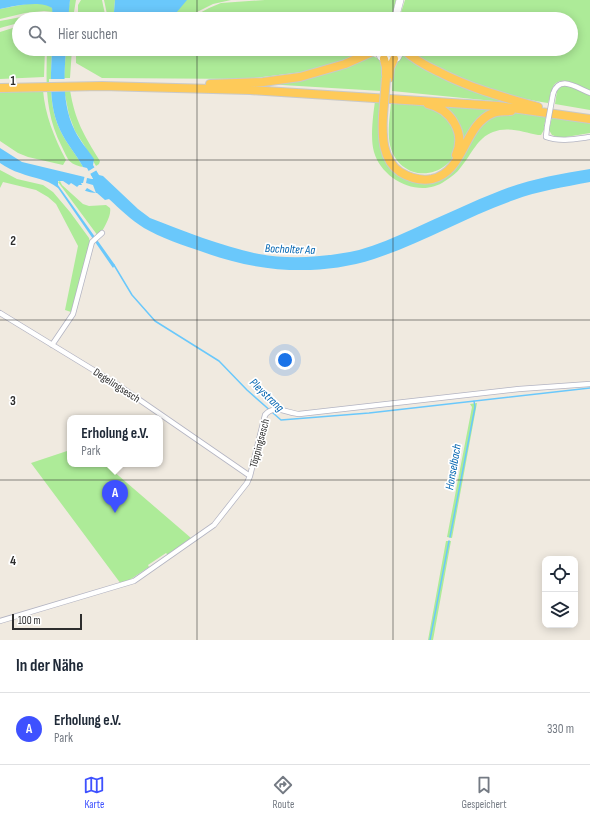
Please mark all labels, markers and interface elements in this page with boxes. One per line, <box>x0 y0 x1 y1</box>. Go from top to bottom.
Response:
search box <box>12 12 578 56</box>
icon: search <box>26 23 48 45</box>
text: Hier suchen <box>58 25 118 44</box>
text: 1 <box>10 73 16 89</box>
text: 2 <box>10 233 16 249</box>
water label: Bocholter Aa <box>265 241 316 258</box>
your location <box>275 350 295 370</box>
street label: Degelingsesch <box>91 365 143 406</box>
water label: Pleystrang <box>246 375 287 415</box>
text: 3 <box>10 393 16 409</box>
popup <box>67 415 163 467</box>
street label: Töppingsesch <box>247 417 272 469</box>
text: Erholung e.V. <box>81 424 149 443</box>
text: Park <box>81 443 100 459</box>
water label: Honselbach <box>442 443 465 491</box>
pin: A <box>102 480 128 513</box>
text: 4 <box>10 553 16 569</box>
map controls <box>542 556 578 628</box>
button: locate <box>542 556 578 592</box>
button: layers <box>542 592 578 628</box>
scale bar <box>12 612 82 631</box>
text: 100 m <box>18 614 40 627</box>
text: In der Nähe <box>16 656 83 676</box>
text: Erholung e.V. <box>54 711 121 730</box>
text: A <box>26 721 32 737</box>
text: 330 m <box>547 721 574 737</box>
text: Park <box>54 730 73 746</box>
tab: Karte <box>83 774 105 811</box>
tab: Route <box>272 774 294 811</box>
tab: Gespeichert <box>461 774 507 811</box>

